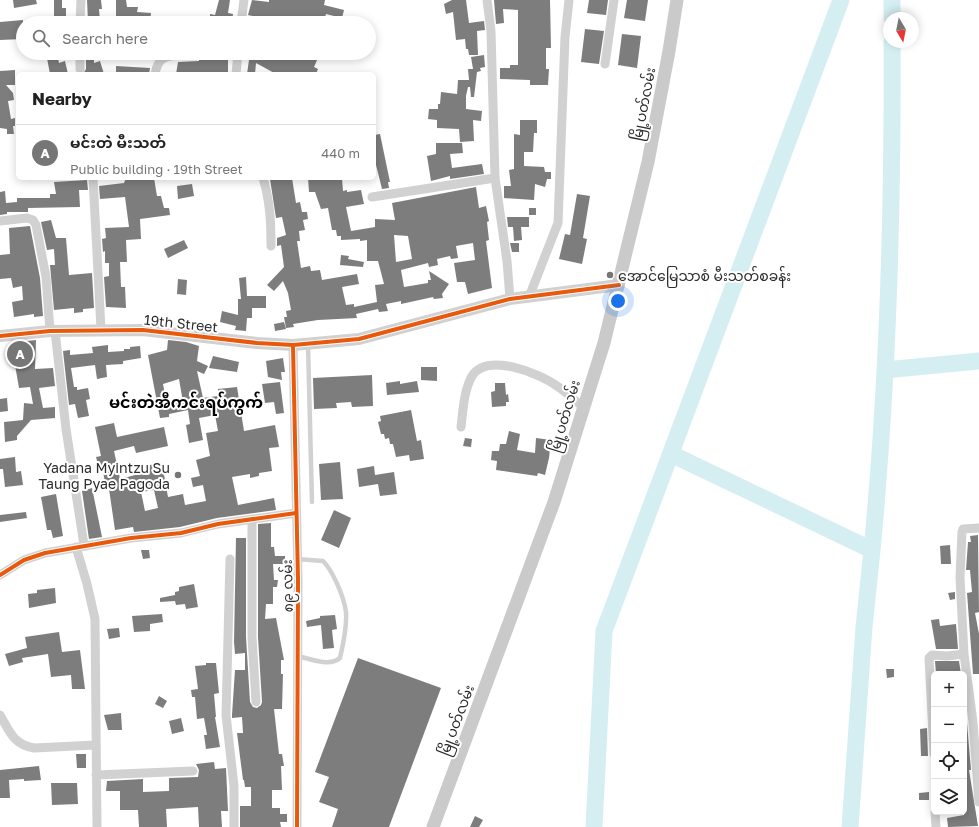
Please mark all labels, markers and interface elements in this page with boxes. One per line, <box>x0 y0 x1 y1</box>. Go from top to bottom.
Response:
north arrow <box>883 12 919 48</box>
search box <box>16 16 376 60</box>
icon: search <box>30 27 52 49</box>
text: Search here <box>62 29 148 47</box>
street label: မြို့ပတ်လမ်း <box>627 66 662 143</box>
text: Nearby <box>32 88 92 109</box>
text: မင်းတဲ မီးသတ် <box>70 133 166 151</box>
text: A <box>40 145 50 161</box>
text: 440 m <box>321 145 360 161</box>
text: Public building · 19th Street <box>70 161 243 177</box>
place label: အောင်မြေသာစံ မီးသတ်စခန်း <box>618 266 791 288</box>
marker: အောင်မြေသာစံ မီးသတ်စခန်း <box>605 270 615 280</box>
your location <box>608 291 628 311</box>
street label: 19th Street <box>143 311 219 335</box>
pin: A <box>7 339 33 369</box>
street label: မြို့ပတ်လမ်း <box>544 378 587 455</box>
district label: မင်းတဲအီကင်းရပ်ကွက် <box>109 391 263 416</box>
place label: Yadana Myintzu Su Taung Pyae Pagoda <box>39 459 170 492</box>
marker: Yadana Myintzu Su Taung Pyae Pagoda <box>173 470 183 480</box>
street label: ၈၉ လမ်း <box>277 559 300 613</box>
map controls <box>931 671 967 815</box>
button: + <box>931 671 967 707</box>
street label: မြို့ပတ်လမ်း <box>434 682 481 759</box>
button: − <box>931 707 967 743</box>
button: locate <box>931 743 967 779</box>
button: layers <box>931 779 967 815</box>

